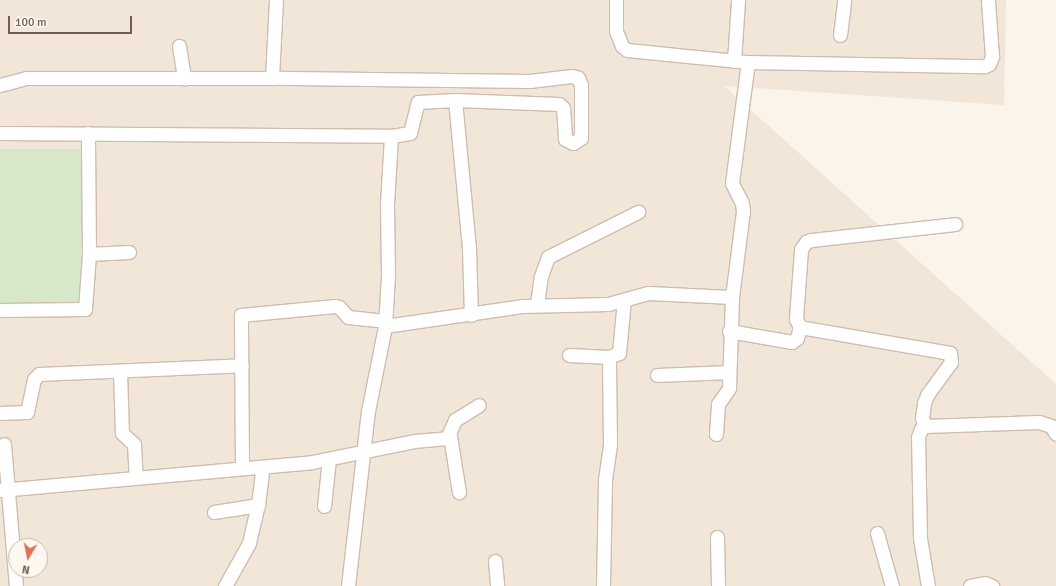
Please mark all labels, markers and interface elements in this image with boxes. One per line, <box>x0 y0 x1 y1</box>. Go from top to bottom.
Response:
scale bar <box>10 8 134 34</box>
text: 100 m <box>15 15 47 30</box>
north arrow <box>8 538 48 578</box>
text: N <box>21 562 31 576</box>

